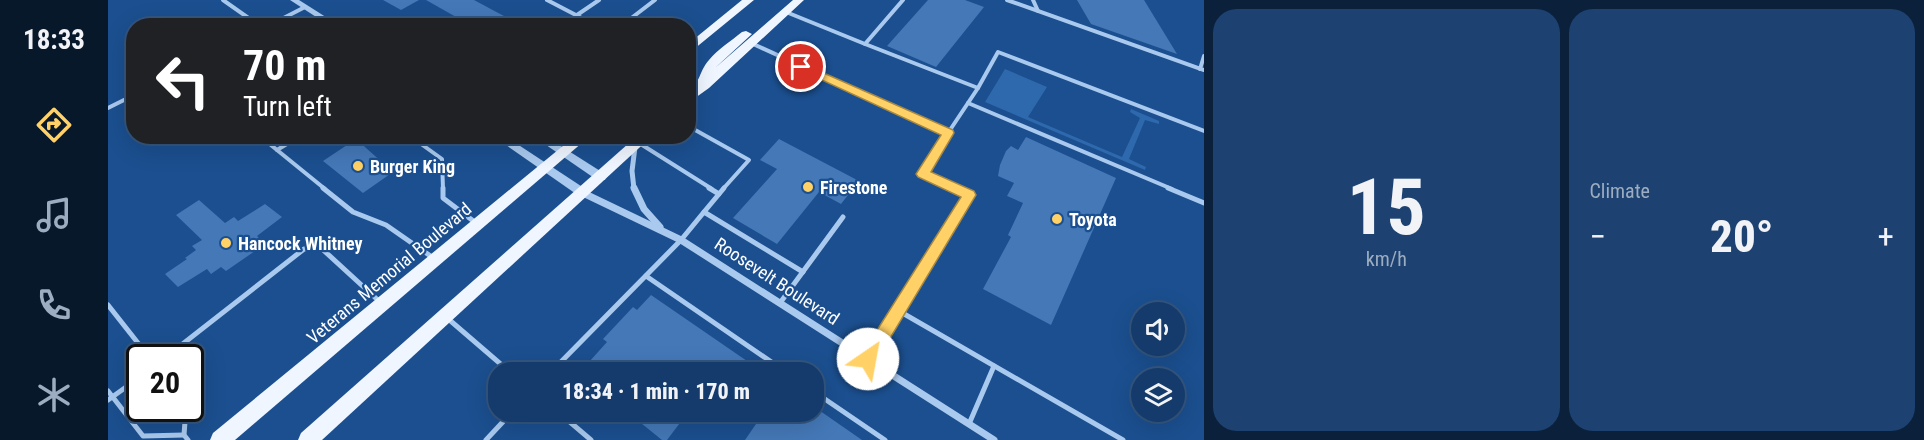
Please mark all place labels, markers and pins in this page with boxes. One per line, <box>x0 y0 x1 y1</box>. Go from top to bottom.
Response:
pin <box>775 41 826 92</box>
place label: Burger King <box>370 156 455 177</box>
marker: Burger King <box>351 159 365 173</box>
place label: Firestone <box>820 177 888 198</box>
marker: Firestone <box>801 180 815 194</box>
place label: Toyota <box>1069 209 1117 230</box>
marker: Toyota <box>1050 212 1064 226</box>
place label: Hancock Whitney <box>238 233 362 254</box>
marker: Hancock Whitney <box>219 236 233 250</box>

